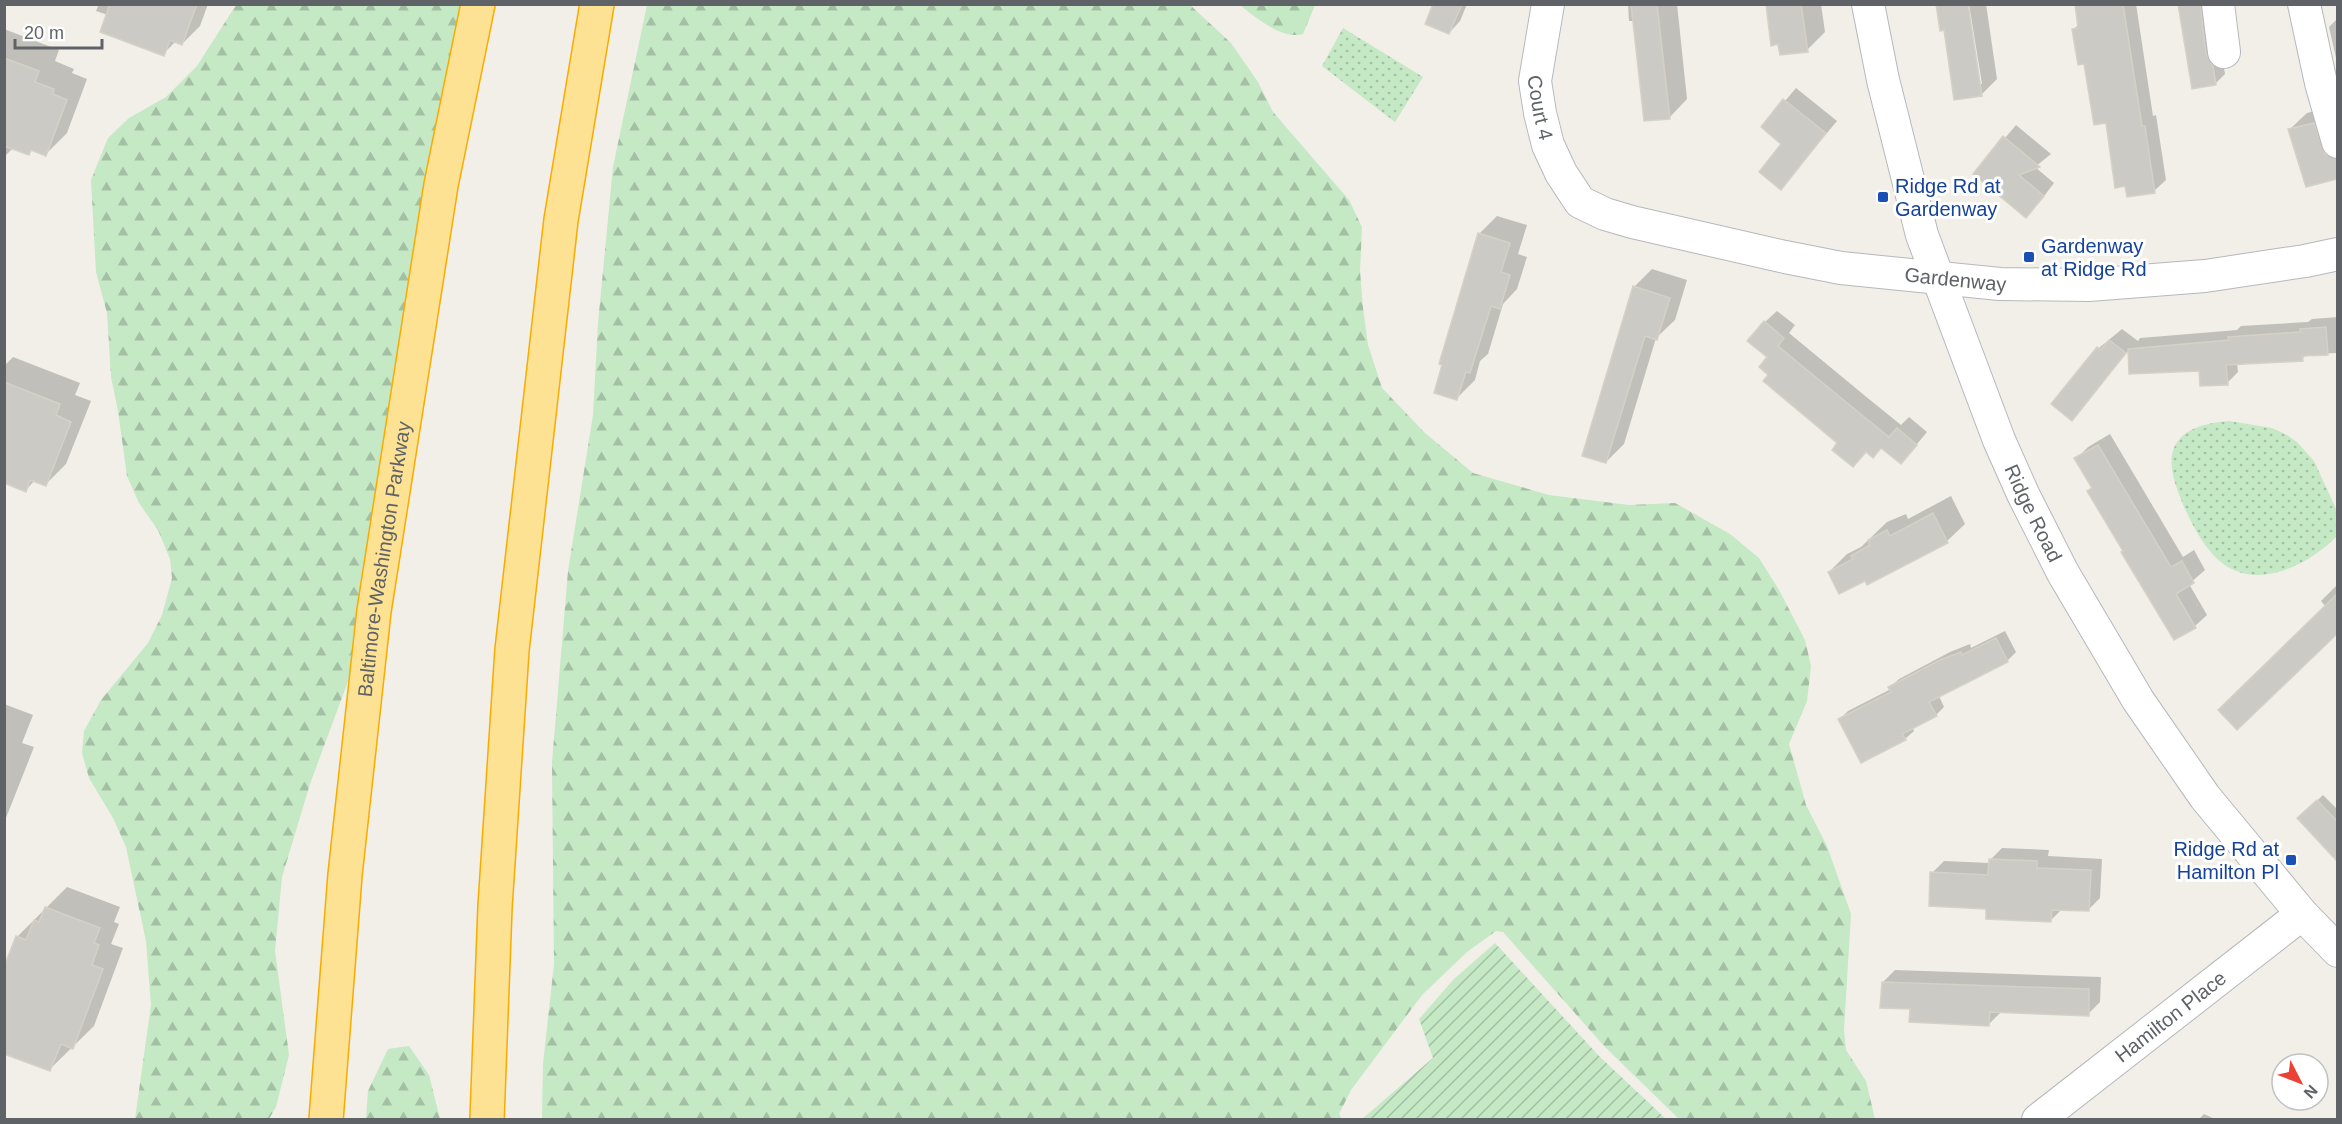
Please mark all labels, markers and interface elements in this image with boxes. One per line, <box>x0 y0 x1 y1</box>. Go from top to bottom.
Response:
scale bar <box>15 12 102 50</box>
text: 20 m <box>24 23 64 43</box>
street label: Court 4 <box>1523 73 1557 142</box>
place label: Ridge Rd at Gardenway <box>1895 175 2001 220</box>
marker: Ridge Rd at Gardenway <box>1876 190 1890 204</box>
place label: Gardenway at Ridge Rd <box>2041 235 2147 280</box>
marker: Gardenway at Ridge Rd <box>2022 250 2036 264</box>
street label: Gardenway <box>1904 263 2007 295</box>
street label: Baltimore-Washington Parkway <box>354 420 415 698</box>
street label: Ridge Road <box>2000 461 2066 565</box>
place label: Ridge Rd at Hamilton Pl <box>2173 838 2279 883</box>
marker: Ridge Rd at Hamilton Pl <box>2284 853 2298 867</box>
street label: Hamilton Place <box>2111 967 2230 1067</box>
north arrow <box>2270 1052 2330 1112</box>
text: N <box>2301 1082 2321 1102</box>

